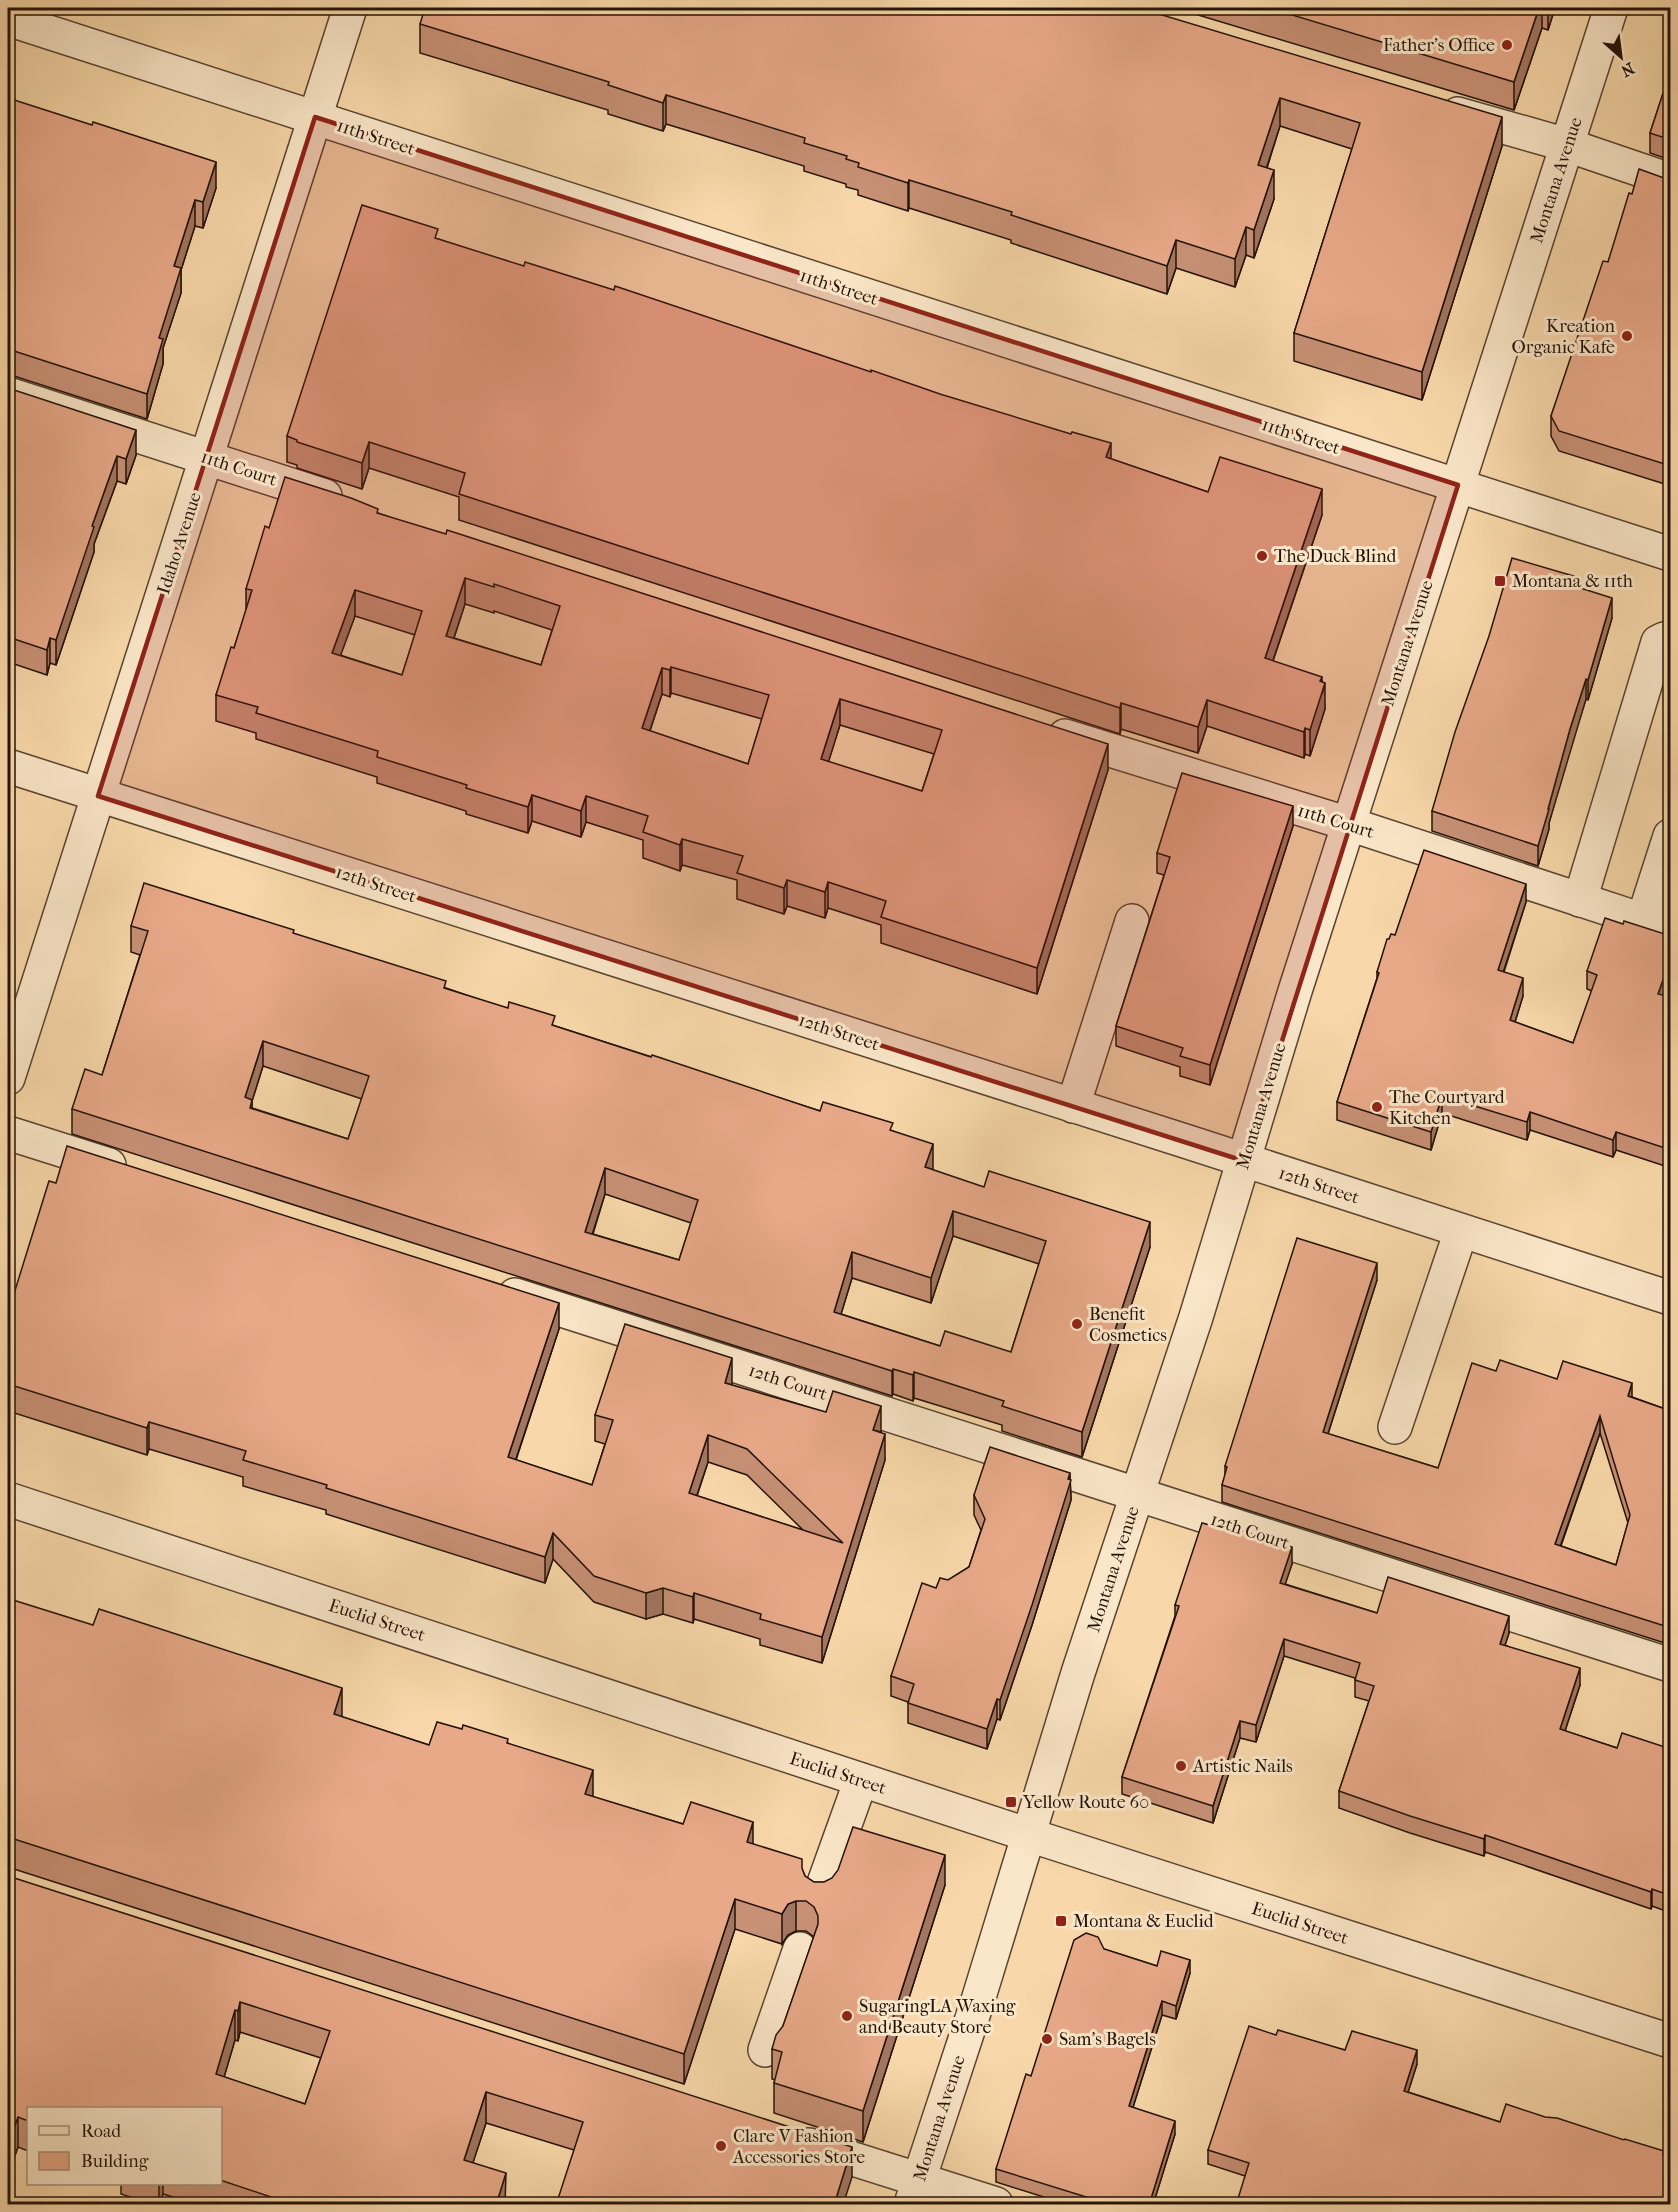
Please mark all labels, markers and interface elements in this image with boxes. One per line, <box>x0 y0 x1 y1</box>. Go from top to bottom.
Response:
north arrow <box>1591 27 1651 87</box>
place label: Father's Office <box>1383 35 1495 56</box>
marker: Father's Office <box>1500 38 1514 52</box>
text: N <box>1617 59 1638 81</box>
street label: 11th Street <box>334 115 418 160</box>
street label: Montana Avenue <box>1526 115 1587 246</box>
street label: 11th Street <box>797 265 881 310</box>
place label: Kreation Organic Kafe <box>1512 316 1616 358</box>
marker: Kreation Organic Kafe <box>1620 329 1634 343</box>
street label: 11th Street <box>1259 414 1343 459</box>
street label: 11th Court <box>198 446 280 491</box>
street label: Idaho Avenue <box>153 489 206 597</box>
place label: The Duck Blind <box>1274 546 1397 567</box>
marker: The Duck Blind <box>1255 549 1269 563</box>
place label: Montana & 11th <box>1512 571 1633 592</box>
marker: Montana & 11th <box>1493 574 1507 588</box>
street label: Montana Avenue <box>1377 578 1438 709</box>
street label: 11th Court <box>1295 800 1377 843</box>
street label: 12th Street <box>333 862 419 908</box>
street label: 12th Street <box>796 1010 882 1056</box>
street label: Montana Avenue <box>1232 1040 1291 1172</box>
place label: The Courtyard Kitchen <box>1389 1087 1505 1129</box>
marker: The Courtyard Kitchen <box>1370 1100 1384 1114</box>
street label: 12th Street <box>1276 1163 1362 1209</box>
place label: Benefit Cosmetics <box>1089 1304 1167 1346</box>
marker: Benefit Cosmetics <box>1070 1317 1084 1331</box>
street label: 12th Court <box>746 1360 830 1405</box>
street label: Montana Avenue <box>1083 1504 1144 1635</box>
street label: 12th Court <box>1208 1509 1292 1554</box>
street label: Euclid Street <box>326 1595 428 1646</box>
street label: Euclid Street <box>787 1748 889 1799</box>
place label: Artistic Nails <box>1192 1756 1293 1777</box>
marker: Artistic Nails <box>1174 1759 1188 1773</box>
place label: Yellow Route 60 <box>1022 1792 1149 1813</box>
marker: Yellow Route 60 <box>1004 1795 1018 1809</box>
street label: Euclid Street <box>1249 1898 1351 1949</box>
place label: Montana & Euclid <box>1073 1911 1214 1932</box>
marker: Montana & Euclid <box>1054 1914 1068 1928</box>
place label: SugaringLA Waxing and Beauty Store <box>859 1996 1016 2038</box>
marker: SugaringLA Waxing and Beauty Store <box>840 2009 854 2023</box>
place label: Sam's Bagels <box>1059 2029 1156 2050</box>
marker: Sam's Bagels <box>1040 2032 1054 2046</box>
street label: Montana Avenue <box>909 2053 970 2184</box>
legend <box>27 2107 222 2185</box>
text: Road <box>81 2121 121 2142</box>
place label: Clare V Fashion Accessories Store <box>732 2126 865 2168</box>
marker: Clare V Fashion Accessories Store <box>714 2139 728 2153</box>
text: Building <box>81 2151 149 2172</box>

